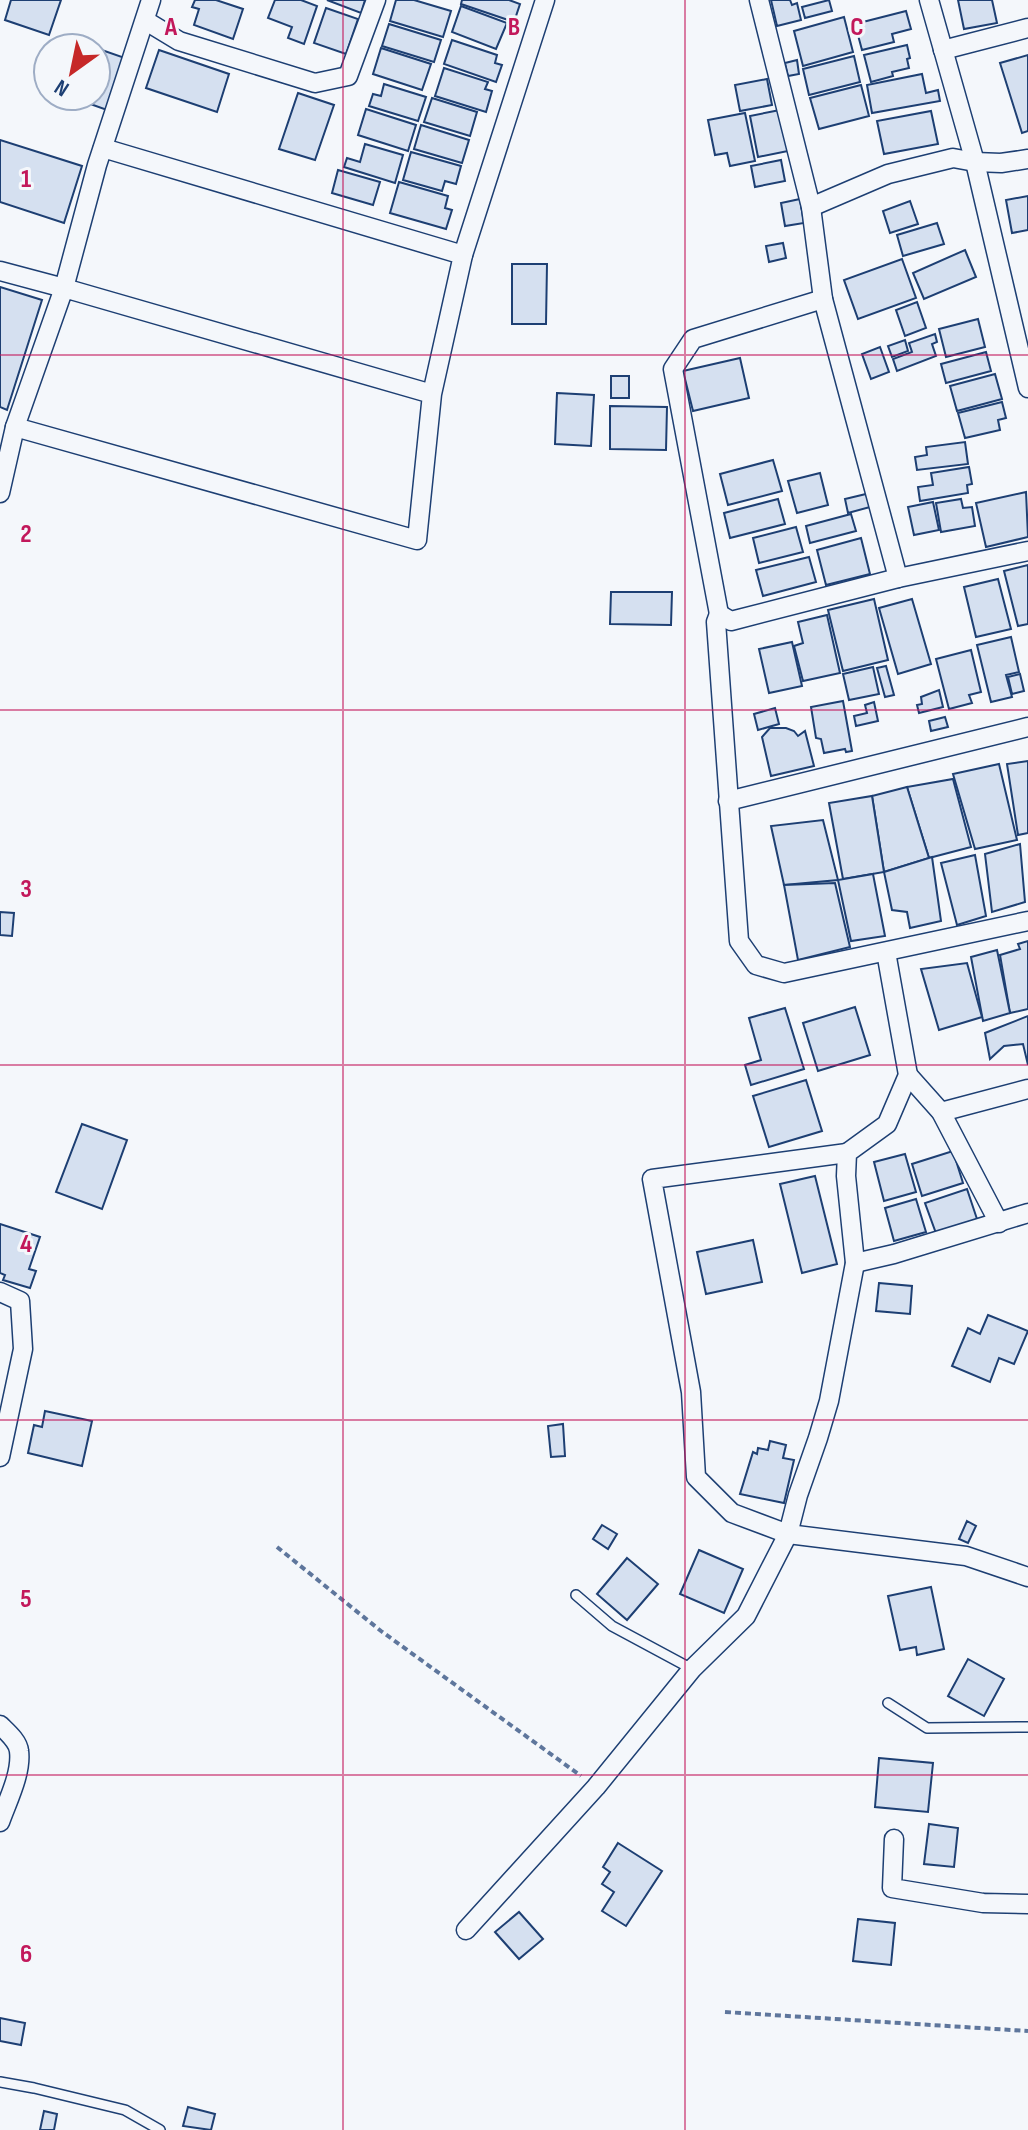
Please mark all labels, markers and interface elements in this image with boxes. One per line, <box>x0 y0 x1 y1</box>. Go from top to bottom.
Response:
text: A <box>164 12 178 43</box>
text: B <box>508 12 520 43</box>
text: C <box>850 12 864 43</box>
north arrow <box>32 32 112 112</box>
text: N <box>50 73 74 102</box>
text: 1 <box>21 164 31 195</box>
text: 2 <box>20 519 32 550</box>
text: 3 <box>20 874 32 905</box>
text: 4 <box>20 1229 32 1260</box>
text: 5 <box>20 1584 32 1615</box>
text: 6 <box>20 1939 32 1970</box>

